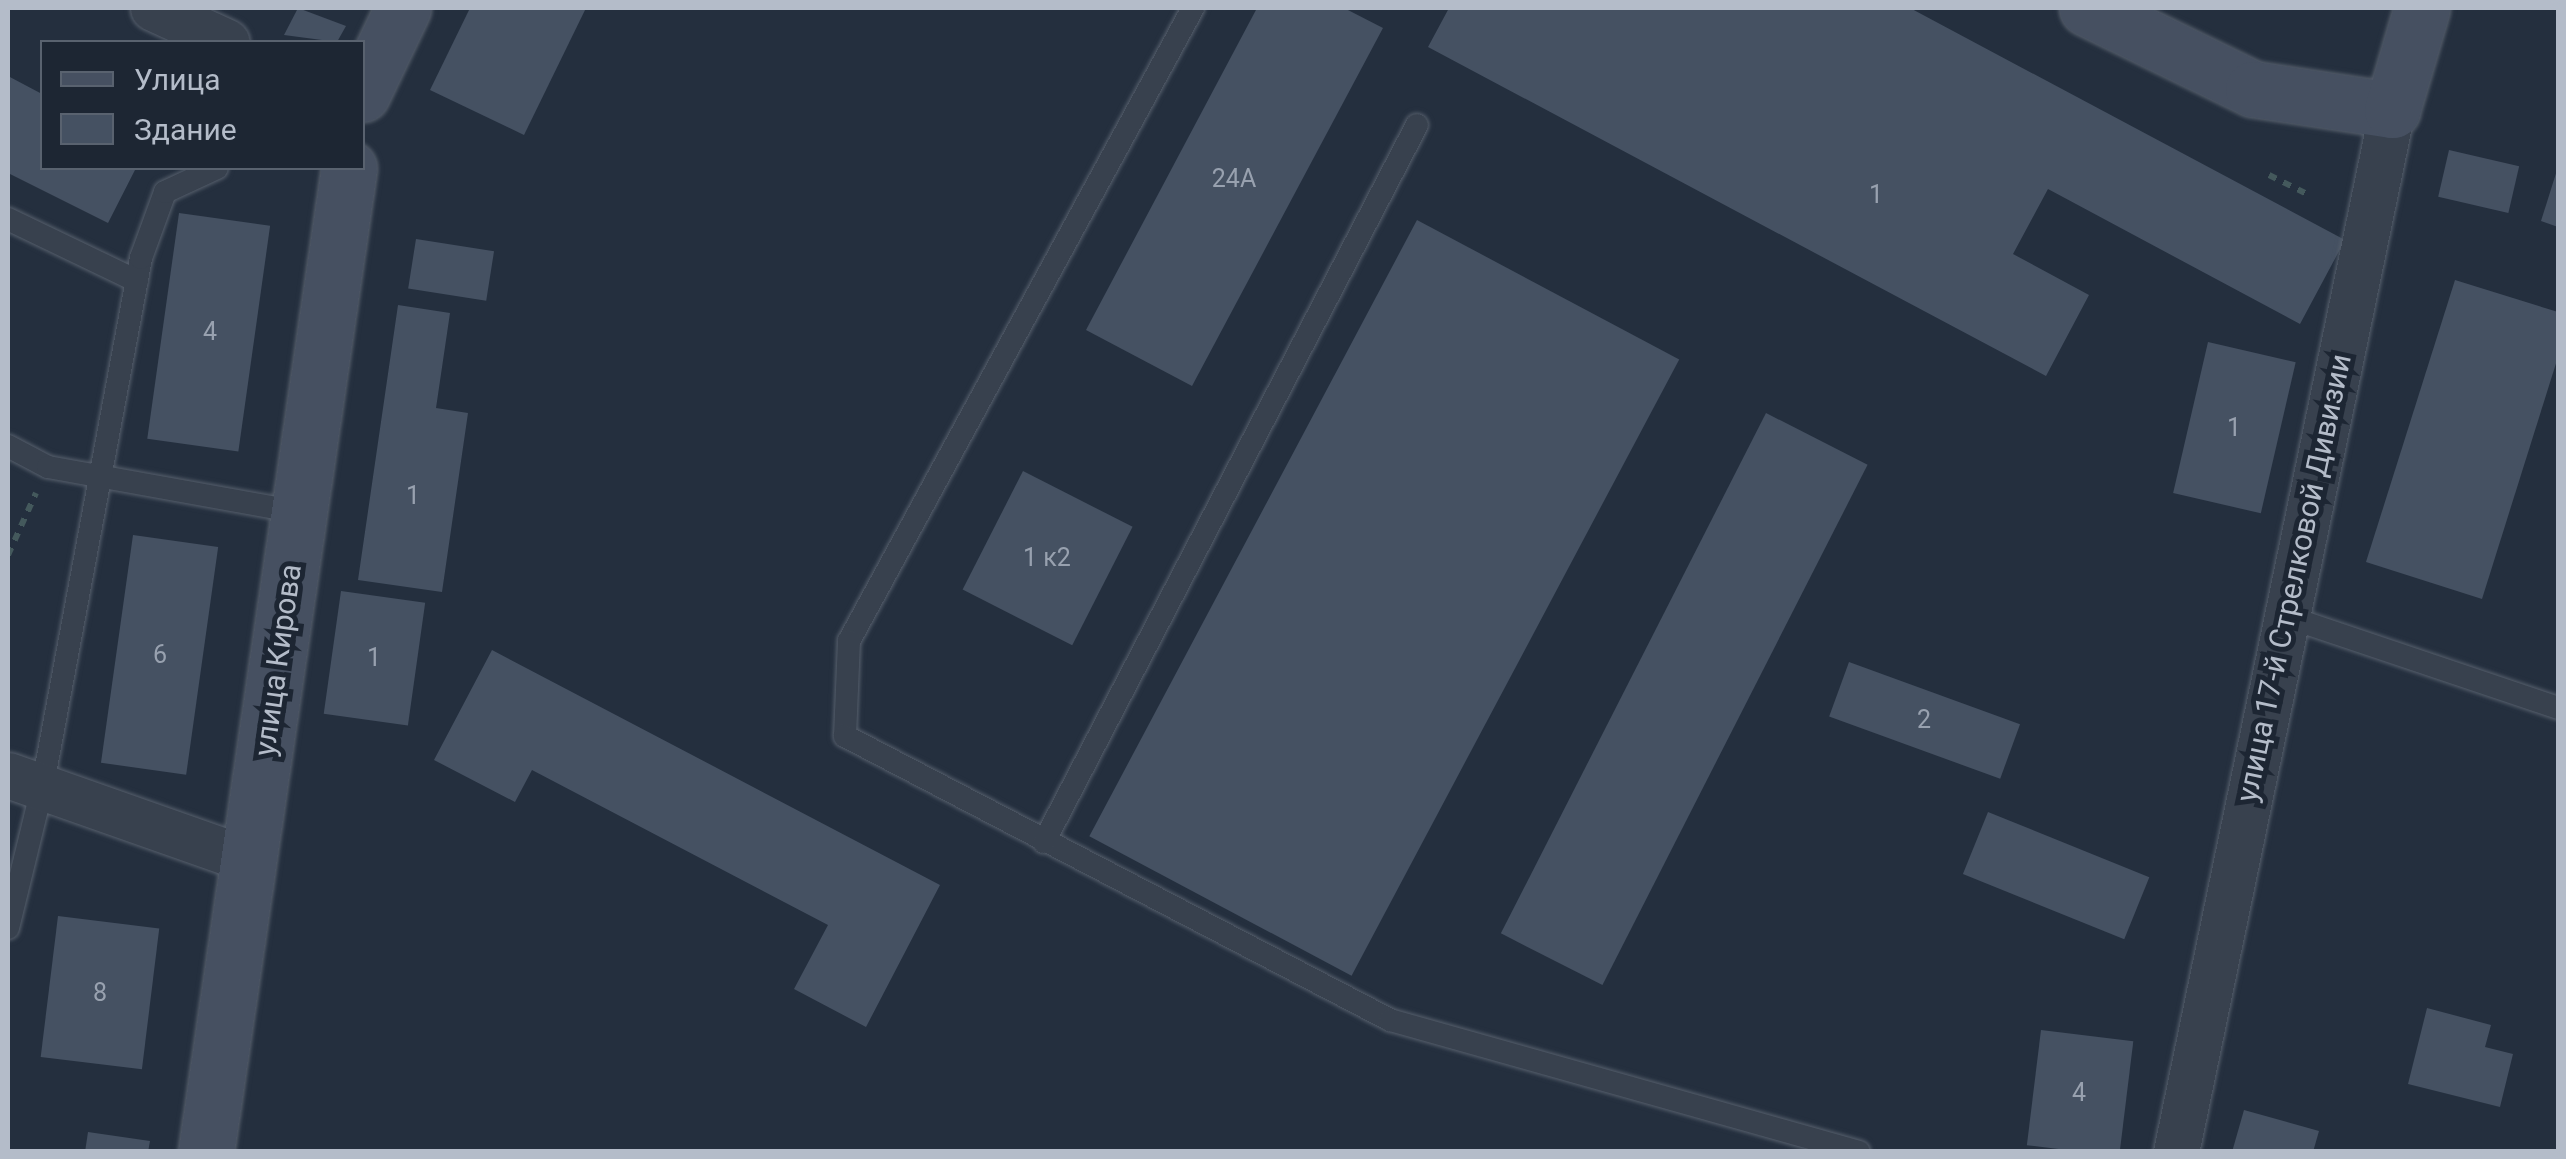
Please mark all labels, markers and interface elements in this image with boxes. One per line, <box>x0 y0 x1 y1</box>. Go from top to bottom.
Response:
legend <box>40 40 365 170</box>
text: Улица <box>134 62 221 97</box>
text: Здание <box>134 112 237 147</box>
house number: 24А <box>1212 164 1256 194</box>
house number: 1 <box>1869 180 1883 210</box>
house number: 4 <box>203 317 217 347</box>
street label: улица 17-й Стрелковой Дивизии <box>2229 351 2359 805</box>
house number: 1 <box>2227 413 2241 443</box>
house number: 1 <box>406 481 420 511</box>
house number: 1 к2 <box>1023 543 1071 573</box>
street label: улица Кирова <box>247 562 309 758</box>
house number: 6 <box>153 640 167 670</box>
house number: 1 <box>367 643 381 673</box>
house number: 2 <box>1917 705 1931 735</box>
house number: 8 <box>93 978 107 1008</box>
house number: 4 <box>2072 1078 2086 1108</box>

